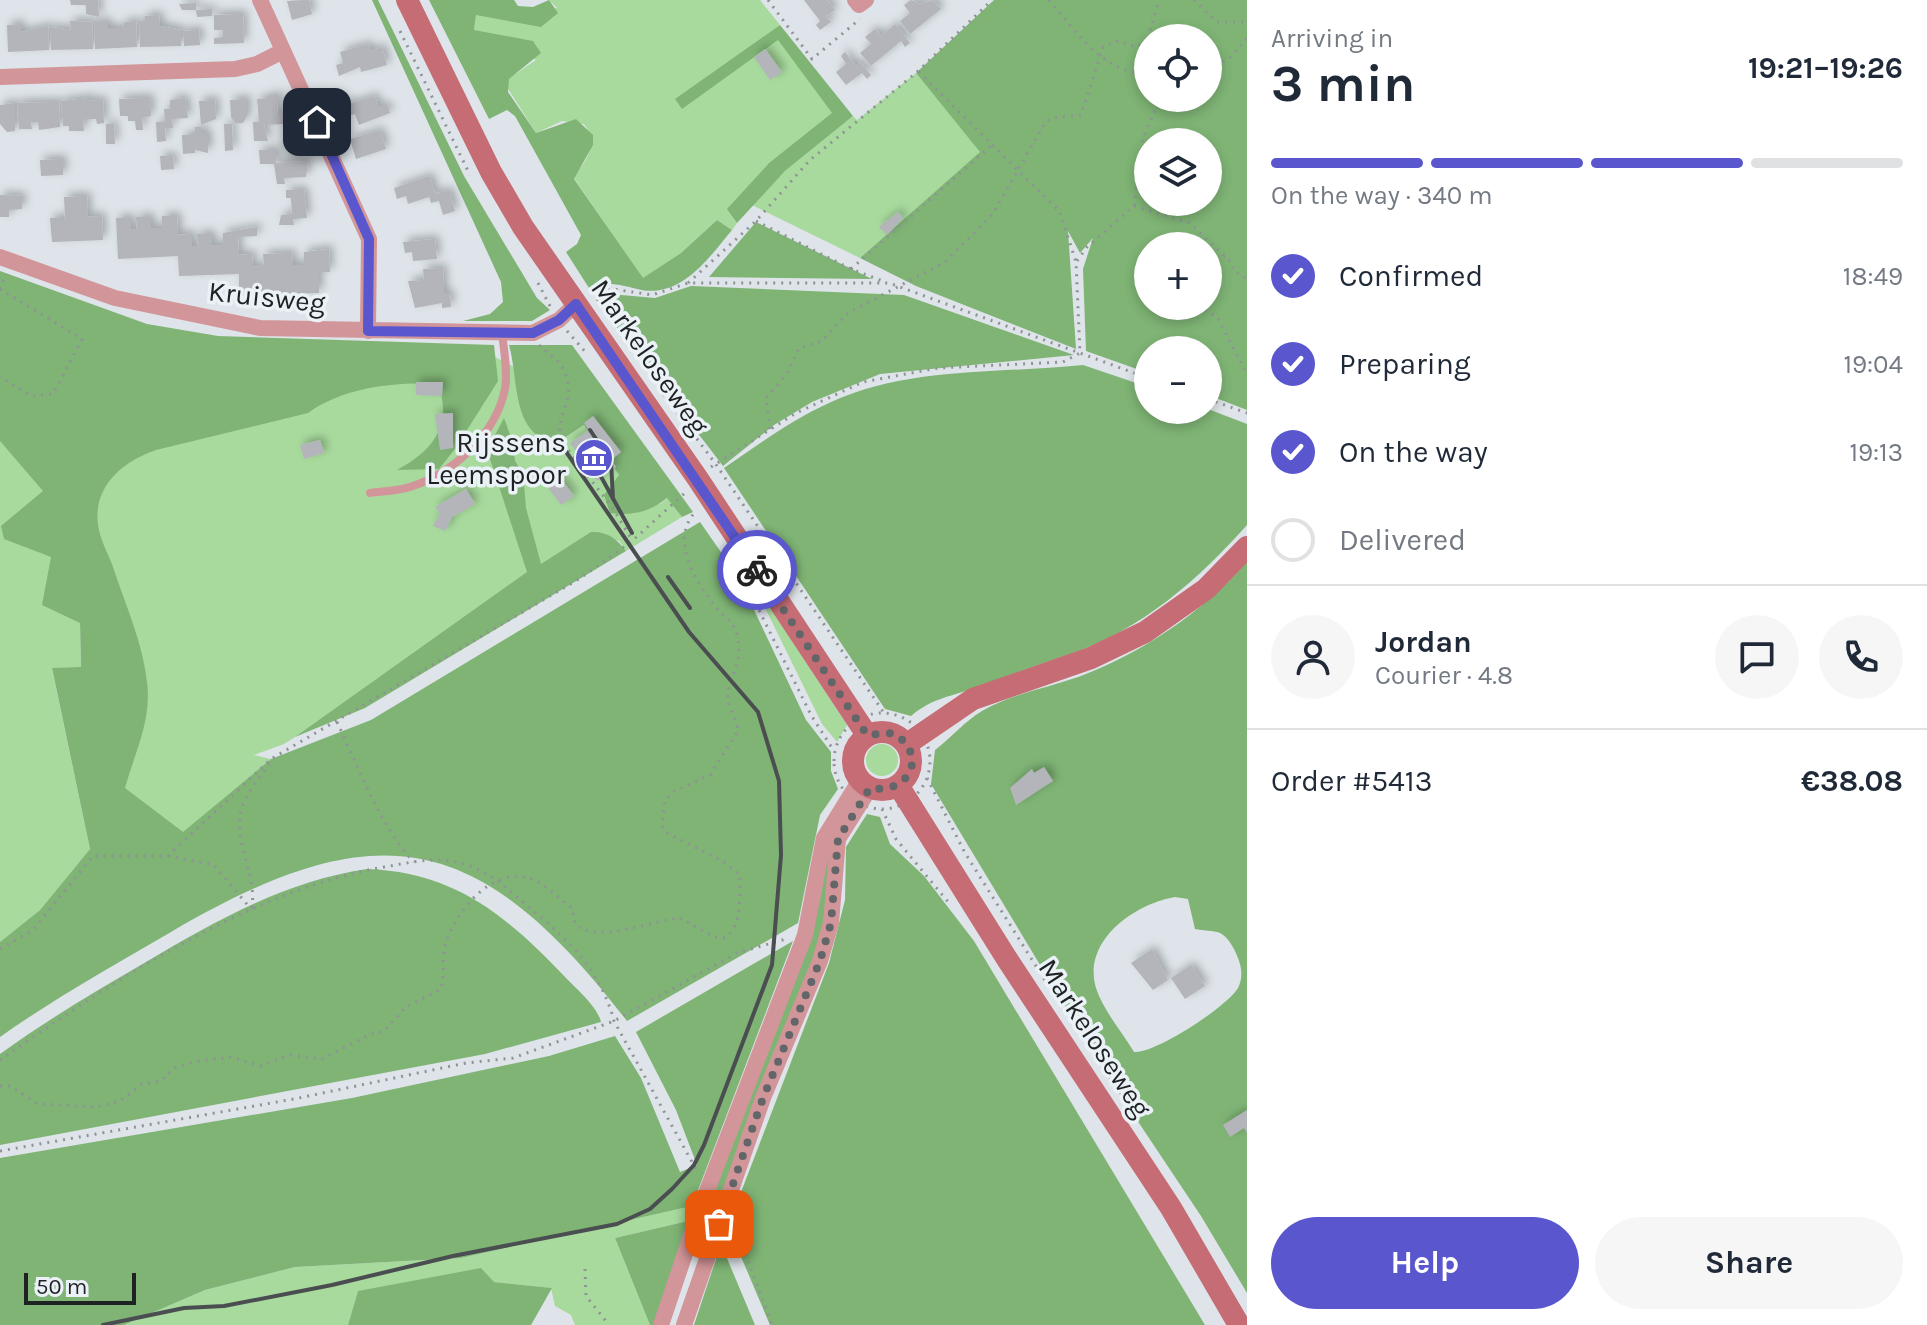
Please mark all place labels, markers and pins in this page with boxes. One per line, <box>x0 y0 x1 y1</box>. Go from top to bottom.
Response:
pin <box>283 88 351 156</box>
place label: Rijssens Leemspoor <box>426 426 567 491</box>
museum icon: Rijssens Leemspoor <box>573 437 615 479</box>
pin <box>685 1190 753 1258</box>

